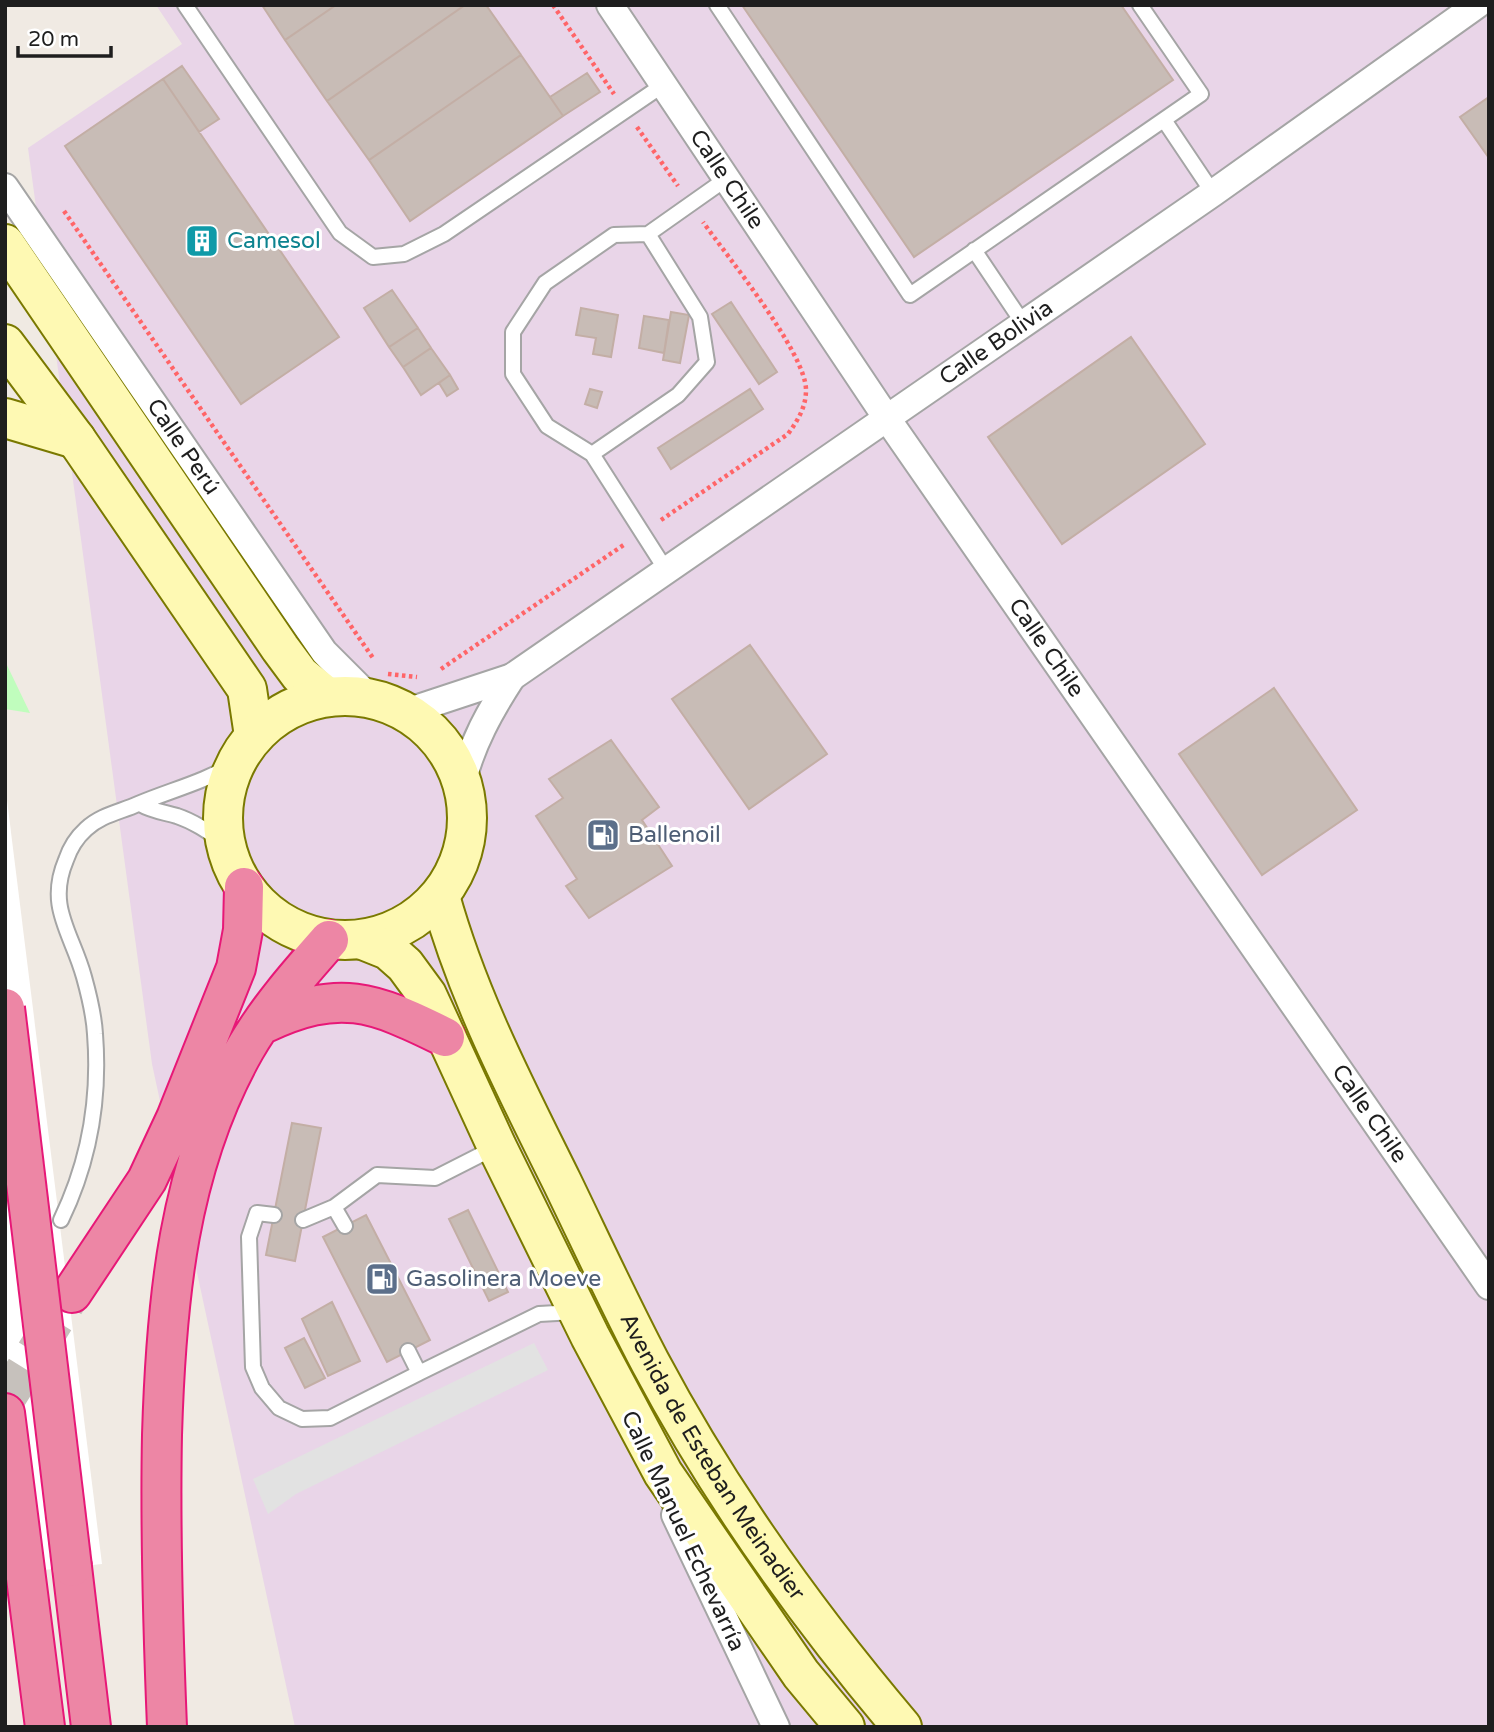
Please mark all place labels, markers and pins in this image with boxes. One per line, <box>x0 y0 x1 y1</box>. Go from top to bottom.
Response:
building icon: Camesol <box>183 222 221 260</box>
place label: Camesol <box>227 227 321 255</box>
fuel station icon: Ballenoil <box>584 816 622 854</box>
place label: Ballenoil <box>628 821 721 849</box>
fuel station icon: Gasolinera Moeve <box>363 1260 401 1298</box>
place label: Gasolinera Moeve <box>406 1265 601 1293</box>

